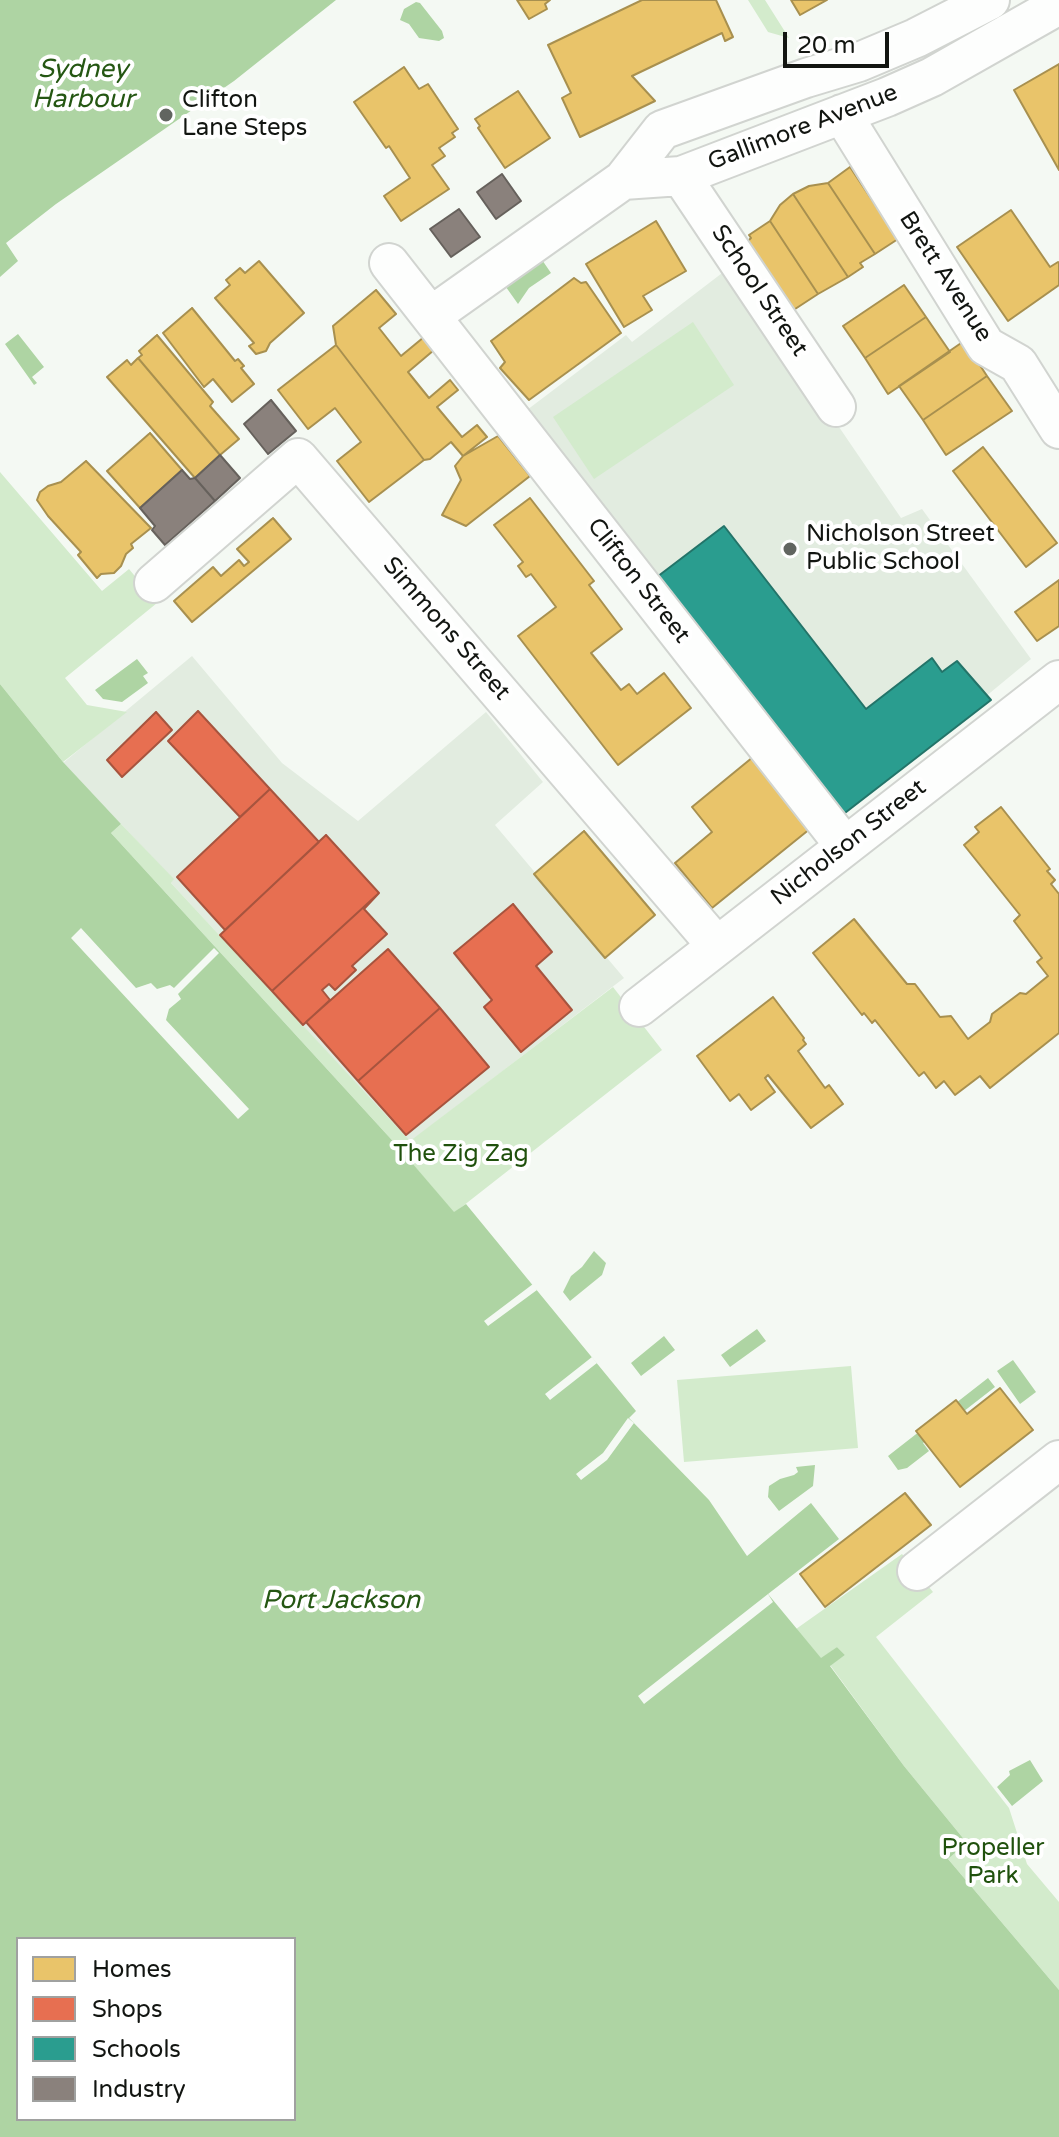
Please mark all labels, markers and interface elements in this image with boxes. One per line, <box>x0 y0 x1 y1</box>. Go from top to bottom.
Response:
scale bar <box>787 16 893 66</box>
text: 20 m <box>797 31 855 60</box>
water label: Sydney Harbour <box>32 54 134 116</box>
street label: Gallimore Avenue <box>704 79 902 177</box>
place label: Clifton Lane Steps <box>182 87 307 143</box>
marker: Clifton Lane Steps <box>157 106 175 124</box>
street label: Brett Avenue <box>892 207 998 347</box>
street label: School Street <box>705 220 813 362</box>
street label: Clifton Street <box>580 513 696 649</box>
place label: Nicholson Street Public School <box>806 521 995 577</box>
marker: Nicholson Street Public School <box>781 540 799 558</box>
street label: Simmons Street <box>376 552 516 706</box>
street label: Nicholson Street <box>766 774 932 912</box>
park label: The Zig Zag <box>393 1141 529 1169</box>
water label: Port Jackson <box>262 1585 420 1617</box>
park label: Propeller Park <box>942 1835 1044 1891</box>
legend <box>16 1937 296 2121</box>
text: Homes <box>92 1955 172 1984</box>
text: Shops <box>92 1995 162 2024</box>
text: Schools <box>92 2035 181 2064</box>
text: Industry <box>92 2075 186 2104</box>

